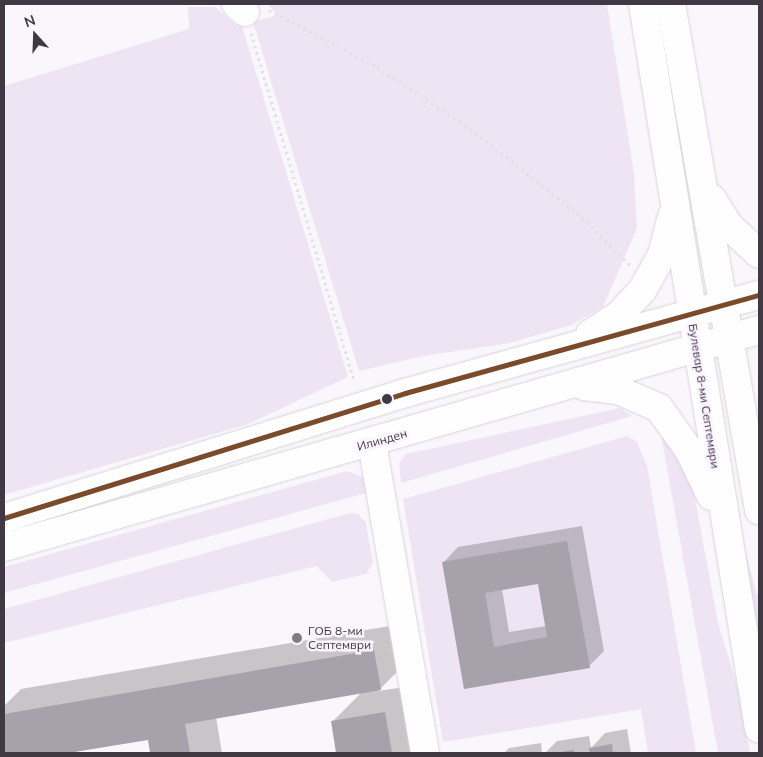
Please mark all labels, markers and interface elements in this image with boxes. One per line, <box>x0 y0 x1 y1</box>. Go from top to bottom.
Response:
north arrow <box>10 10 60 60</box>
text: N <box>22 11 38 31</box>
street label: Булевар 8-ми Септември <box>685 323 723 469</box>
unlabelled marker <box>382 394 392 404</box>
street label: Илинден <box>355 426 409 454</box>
place label: ГОБ 8-ми Септември <box>308 624 371 652</box>
marker: ГОБ 8-ми Септември <box>290 631 304 645</box>

